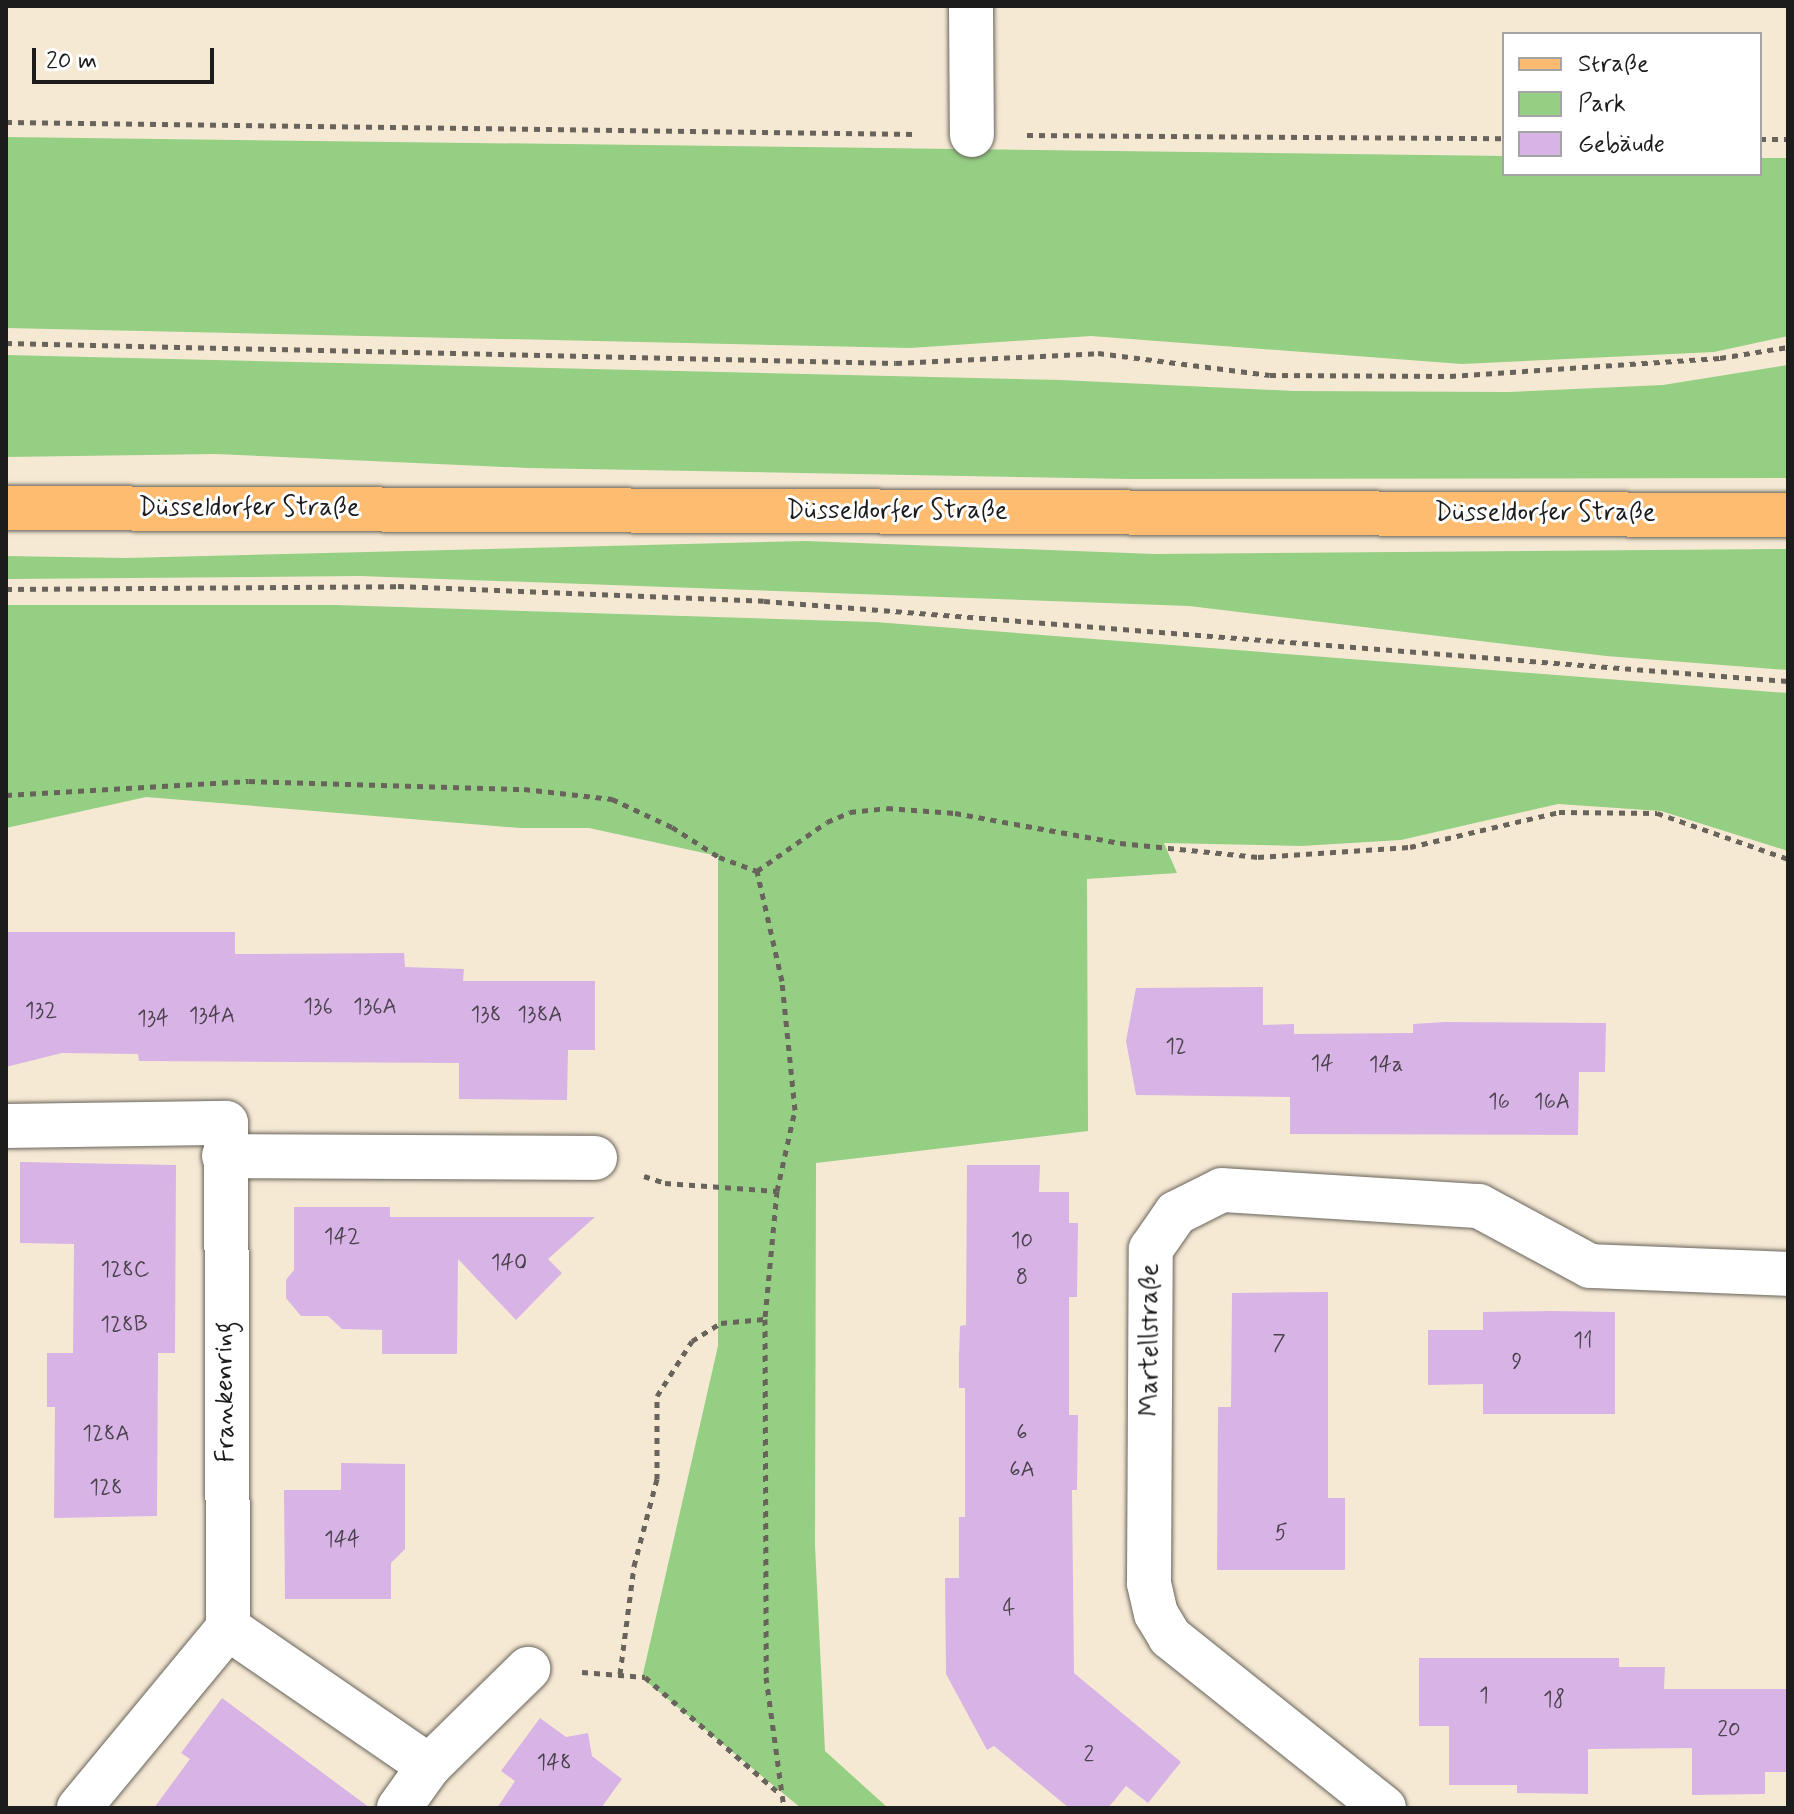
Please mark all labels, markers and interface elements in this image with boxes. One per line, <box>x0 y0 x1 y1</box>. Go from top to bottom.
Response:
scale bar <box>36 32 218 82</box>
legend <box>1502 32 1762 176</box>
text: 20 m <box>46 46 97 77</box>
text: Straße <box>1578 49 1649 80</box>
text: Park <box>1578 89 1626 120</box>
text: Gebäude <box>1578 129 1665 160</box>
street label: Düsseldorfer Straße <box>139 493 359 525</box>
street label: Düsseldorfer Straße <box>787 496 1007 528</box>
street label: Düsseldorfer Straße <box>1435 498 1655 530</box>
house number: 136 <box>303 995 333 1021</box>
house number: 136A <box>353 995 397 1021</box>
house number: 132 <box>25 999 57 1025</box>
house number: 138 <box>470 1003 502 1029</box>
house number: 138A <box>517 1003 563 1029</box>
house number: 134A <box>189 1004 235 1030</box>
house number: 134 <box>137 1007 169 1033</box>
house number: 12 <box>1165 1035 1187 1061</box>
house number: 14 <box>1310 1052 1334 1078</box>
house number: 14a <box>1369 1053 1403 1079</box>
house number: 16 <box>1488 1090 1510 1116</box>
house number: 16A <box>1534 1090 1570 1116</box>
house number: 142 <box>324 1225 360 1251</box>
house number: 10 <box>1011 1229 1033 1255</box>
house number: 140 <box>491 1251 527 1277</box>
house number: 128C <box>101 1258 149 1284</box>
street label: Martellstraße <box>1135 1263 1167 1417</box>
house number: 8 <box>1016 1266 1028 1292</box>
house number: 128B <box>100 1313 148 1339</box>
street label: Frankenring <box>209 1321 243 1463</box>
house number: 11 <box>1573 1329 1593 1355</box>
house number: 7 <box>1272 1332 1286 1358</box>
house number: 9 <box>1512 1350 1522 1376</box>
house number: 6 <box>1016 1421 1028 1447</box>
house number: 128A <box>82 1422 130 1448</box>
house number: 6A <box>1009 1458 1035 1484</box>
house number: 128 <box>89 1476 123 1502</box>
house number: 5 <box>1274 1521 1288 1547</box>
house number: 144 <box>324 1528 360 1554</box>
house number: 4 <box>1003 1596 1015 1622</box>
house number: 1 <box>1479 1684 1489 1710</box>
house number: 18 <box>1543 1688 1565 1714</box>
house number: 20 <box>1717 1718 1741 1744</box>
house number: 2 <box>1084 1743 1094 1769</box>
house number: 148 <box>536 1751 572 1777</box>

